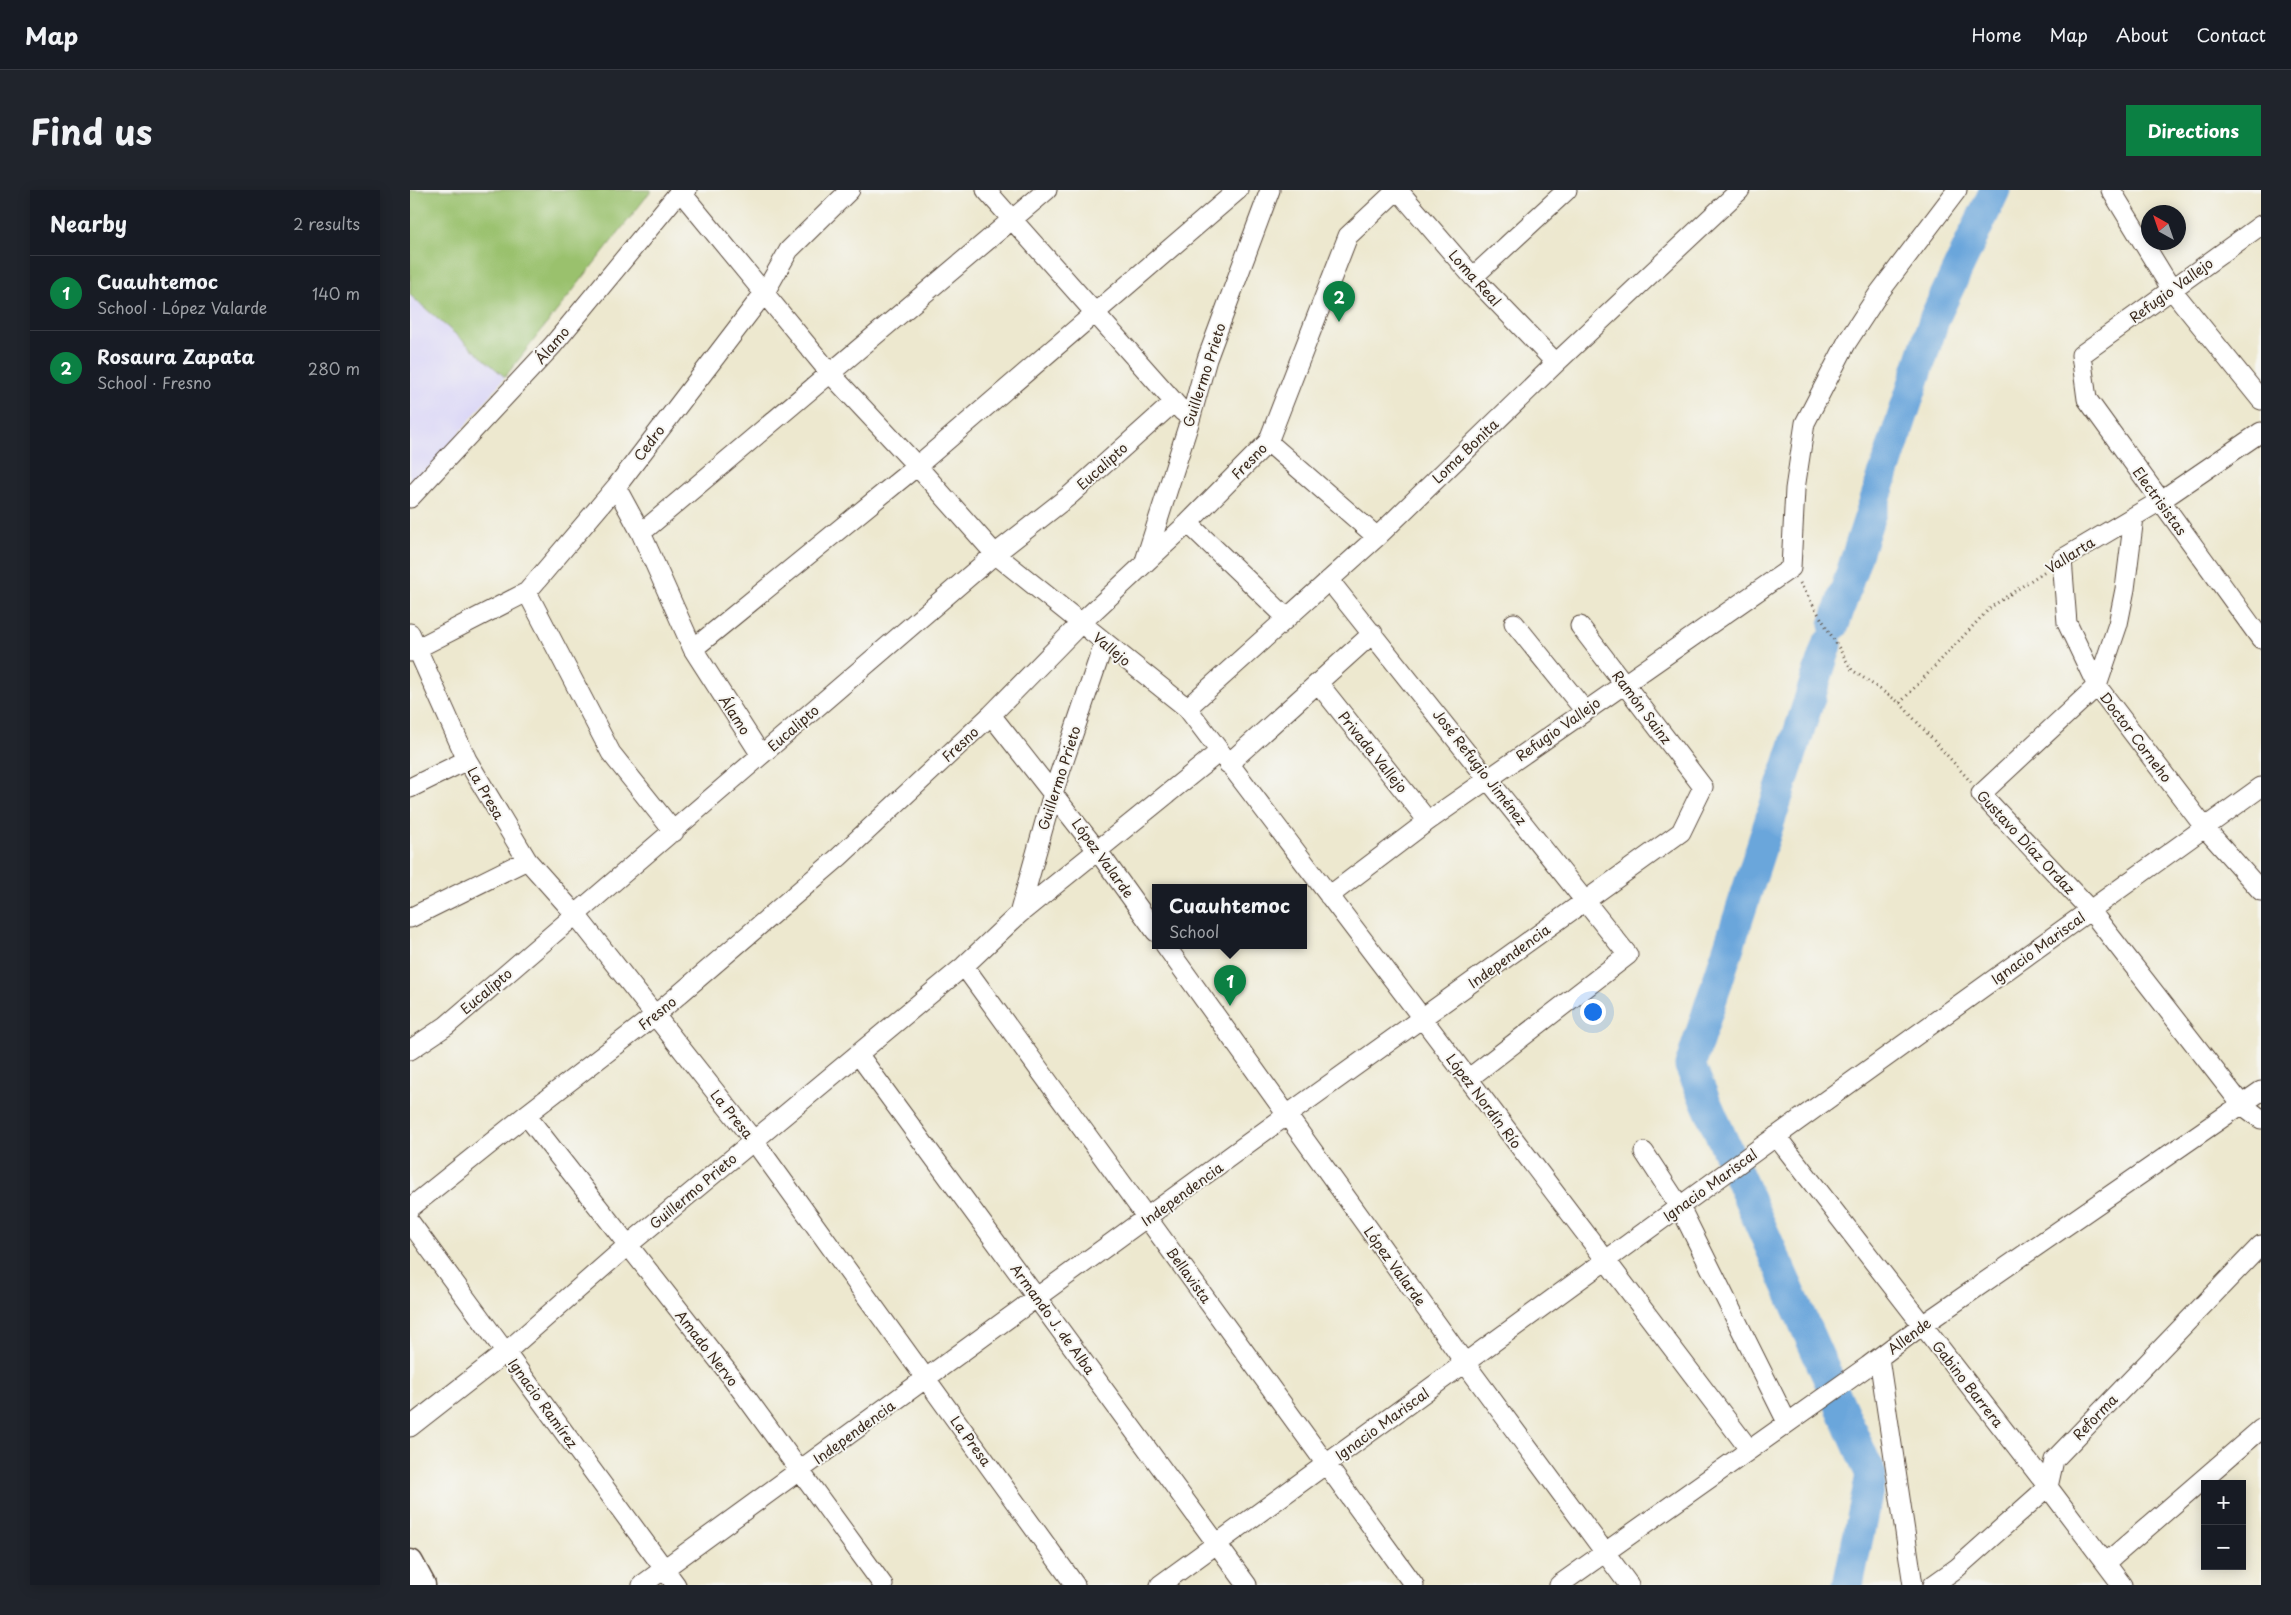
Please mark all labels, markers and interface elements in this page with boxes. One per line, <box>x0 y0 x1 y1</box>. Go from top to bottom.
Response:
text: Map <box>25 17 78 53</box>
text: Home <box>1971 21 2021 48</box>
text: Map <box>2049 21 2088 48</box>
text: About <box>2116 21 2168 48</box>
text: Contact <box>2196 21 2266 48</box>
text: Find us <box>30 104 152 157</box>
button: Directions <box>2126 105 2261 156</box>
north arrow <box>2141 205 2186 250</box>
text: Nearby <box>50 207 127 239</box>
text: 2 results <box>293 211 360 235</box>
street label: Loma Real <box>1444 245 1506 311</box>
street label: Refugio Vallejo <box>2125 252 2217 328</box>
text: Cuauhtemoc <box>97 267 218 295</box>
text: 1 <box>62 281 70 305</box>
text: 140 m <box>312 281 360 305</box>
pin: 2 <box>1323 281 1355 322</box>
text: School · López Valarde <box>97 295 267 319</box>
street label: Guillermo Prieto <box>1177 320 1231 430</box>
street label: Álamo <box>530 321 574 368</box>
text: Rosaura Zapata <box>97 342 255 370</box>
text: 2 <box>60 356 72 380</box>
text: 280 m <box>308 356 360 380</box>
text: School · Fresno <box>97 370 211 394</box>
street label: Loma Bonita <box>1427 414 1503 488</box>
street label: Cedro <box>629 421 670 465</box>
street label: Eucalipto <box>1072 437 1132 495</box>
street label: Fresno <box>1226 438 1272 484</box>
street label: Electrisistas <box>2128 462 2192 540</box>
street label: Vallarta <box>2041 532 2099 578</box>
street label: Vallejo <box>1089 627 1136 671</box>
street label: Ramón Sainz <box>1607 666 1677 748</box>
street label: Doctor Corneho <box>2095 687 2177 787</box>
street label: Álamo <box>714 691 756 739</box>
street label: Refugio Vallejo <box>1511 692 1605 766</box>
street label: Eucalipto <box>763 700 823 756</box>
street label: José Refugio Jiménez <box>1428 705 1532 830</box>
street label: Privada Vallejo <box>1334 707 1413 797</box>
street label: Fresno <box>937 721 983 767</box>
street label: Guillermo Prieto <box>1032 723 1086 833</box>
street label: La Presa <box>462 763 510 824</box>
street label: Gustavo Díaz Ordaz <box>1972 785 2080 899</box>
street label: López Valarde <box>1067 814 1139 902</box>
popup <box>1152 884 1307 949</box>
text: Cuauhtemoc <box>1169 891 1290 919</box>
street label: Ignacio Mariscal <box>1987 907 2089 989</box>
text: School <box>1169 919 1219 943</box>
street label: Independencia <box>1464 919 1555 993</box>
street label: Eucalipto <box>455 963 517 1019</box>
pin: 1 <box>1214 965 1246 1006</box>
street label: Fresno <box>633 991 681 1035</box>
your location <box>1580 999 1606 1025</box>
street label: López Nordín Río <box>1441 1049 1527 1153</box>
street label: La Presa <box>706 1085 759 1143</box>
street label: Ignacio Mariscal <box>1659 1144 1761 1226</box>
street label: Guillermo Prieto <box>645 1148 741 1234</box>
street label: Independencia <box>1137 1157 1228 1231</box>
street label: López Valarde <box>1359 1222 1431 1310</box>
street label: Bellavista <box>1161 1242 1217 1308</box>
street label: Armando J. de Alba <box>1006 1259 1101 1379</box>
street label: Amado Nervo <box>670 1305 744 1391</box>
street label: Allende <box>1883 1312 1935 1359</box>
street label: Gabino Barrera <box>1927 1336 2009 1432</box>
street label: Ignacio Ramírez <box>503 1354 583 1453</box>
street label: Ignacio Mariscal <box>1331 1383 1433 1465</box>
street label: Reforma <box>2068 1389 2122 1445</box>
street label: Independencia <box>809 1395 900 1469</box>
street label: La Presa <box>945 1411 997 1471</box>
map controls <box>2201 1480 2246 1570</box>
button: + <box>2201 1480 2246 1525</box>
button: − <box>2201 1525 2246 1570</box>

